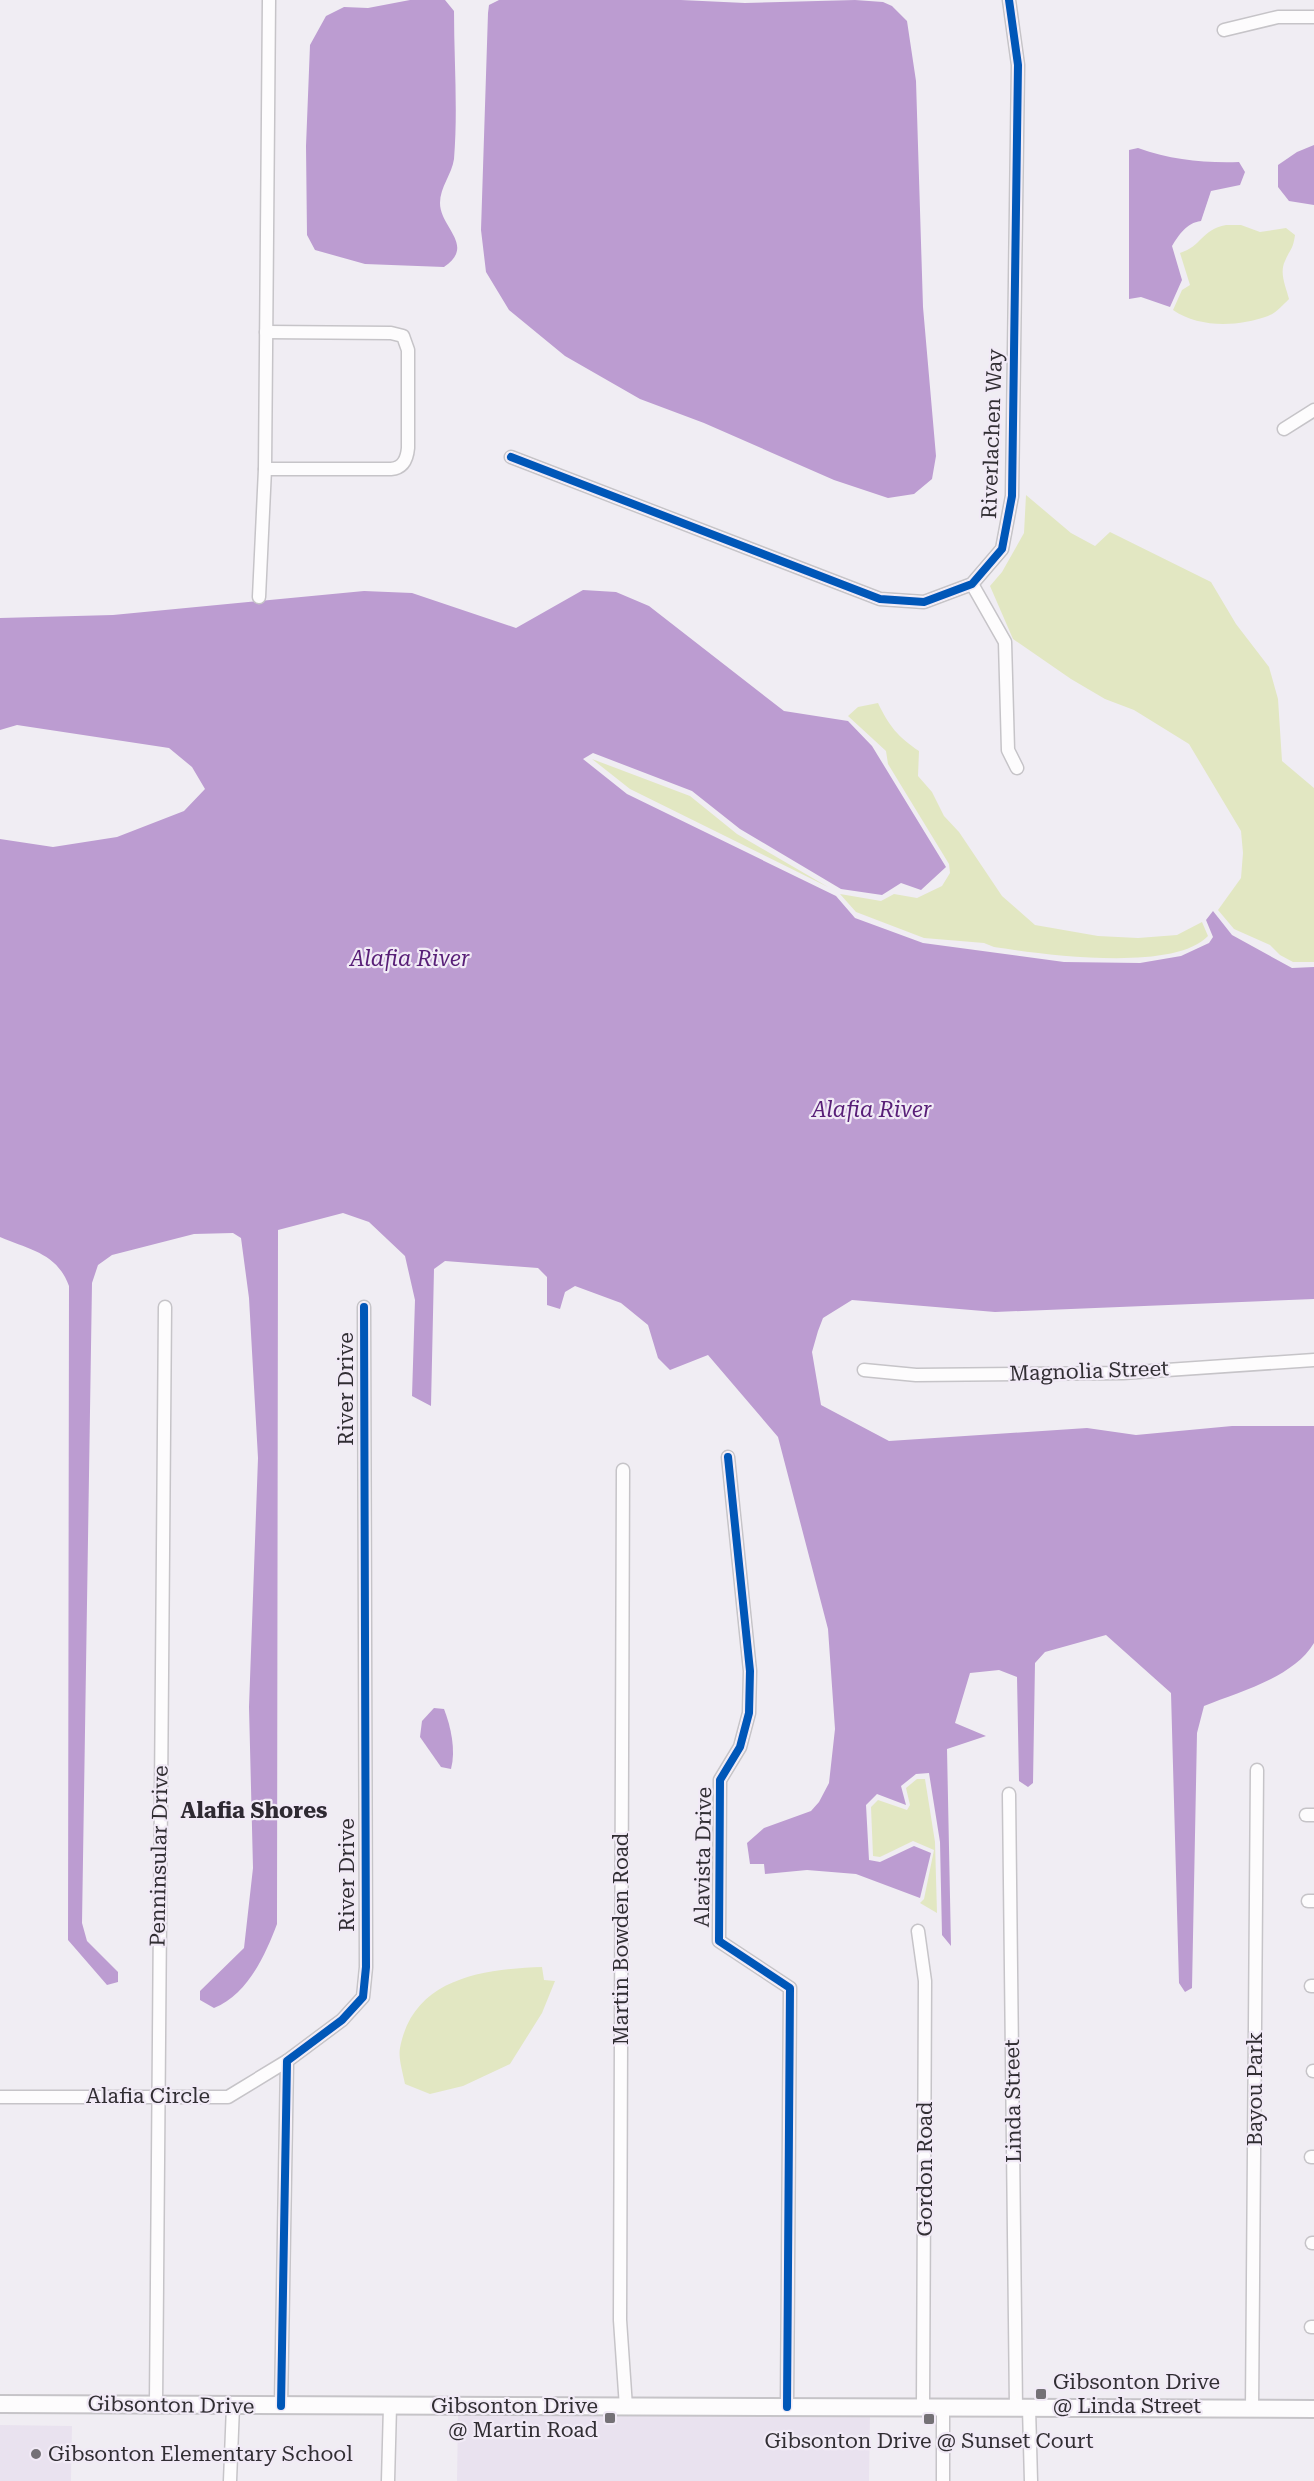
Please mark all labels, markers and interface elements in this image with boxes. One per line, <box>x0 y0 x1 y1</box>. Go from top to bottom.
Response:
street label: Riverlachen Way <box>977 348 1007 519</box>
water label: Alafia River <box>348 946 470 971</box>
water label: Alafia River <box>810 1097 932 1122</box>
street label: River Drive <box>334 1332 358 1446</box>
street label: Magnolia Street <box>1009 1356 1169 1386</box>
street label: Penninsular Drive <box>145 1765 173 1947</box>
street label: Alavista Drive <box>690 1787 716 1927</box>
district label: Alafia Shores <box>181 1798 327 1823</box>
street label: River Drive <box>335 1818 359 1932</box>
street label: Martin Bowden Road <box>609 1832 633 2045</box>
street label: Bayou Park <box>1243 2032 1267 2146</box>
street label: Linda Street <box>1000 2039 1026 2163</box>
street label: Alafia Circle <box>86 2084 210 2108</box>
street label: Gordon Road <box>913 2101 937 2236</box>
place label: Gibsonton Drive @ Linda Street <box>1053 2370 1220 2418</box>
marker: Gibsonton Drive @ Linda Street <box>1034 2387 1048 2401</box>
street label: Gibsonton Drive <box>87 2392 255 2418</box>
place label: Gibsonton Drive @ Martin Road <box>431 2394 599 2442</box>
marker: Gibsonton Drive @ Martin Road <box>603 2411 617 2425</box>
marker: Gibsonton Drive @ Sunset Court <box>922 2412 936 2426</box>
place label: Gibsonton Drive @ Sunset Court <box>764 2429 1094 2453</box>
place label: Gibsonton Elementary School <box>48 2442 353 2466</box>
marker: Gibsonton Elementary School <box>29 2447 43 2461</box>

